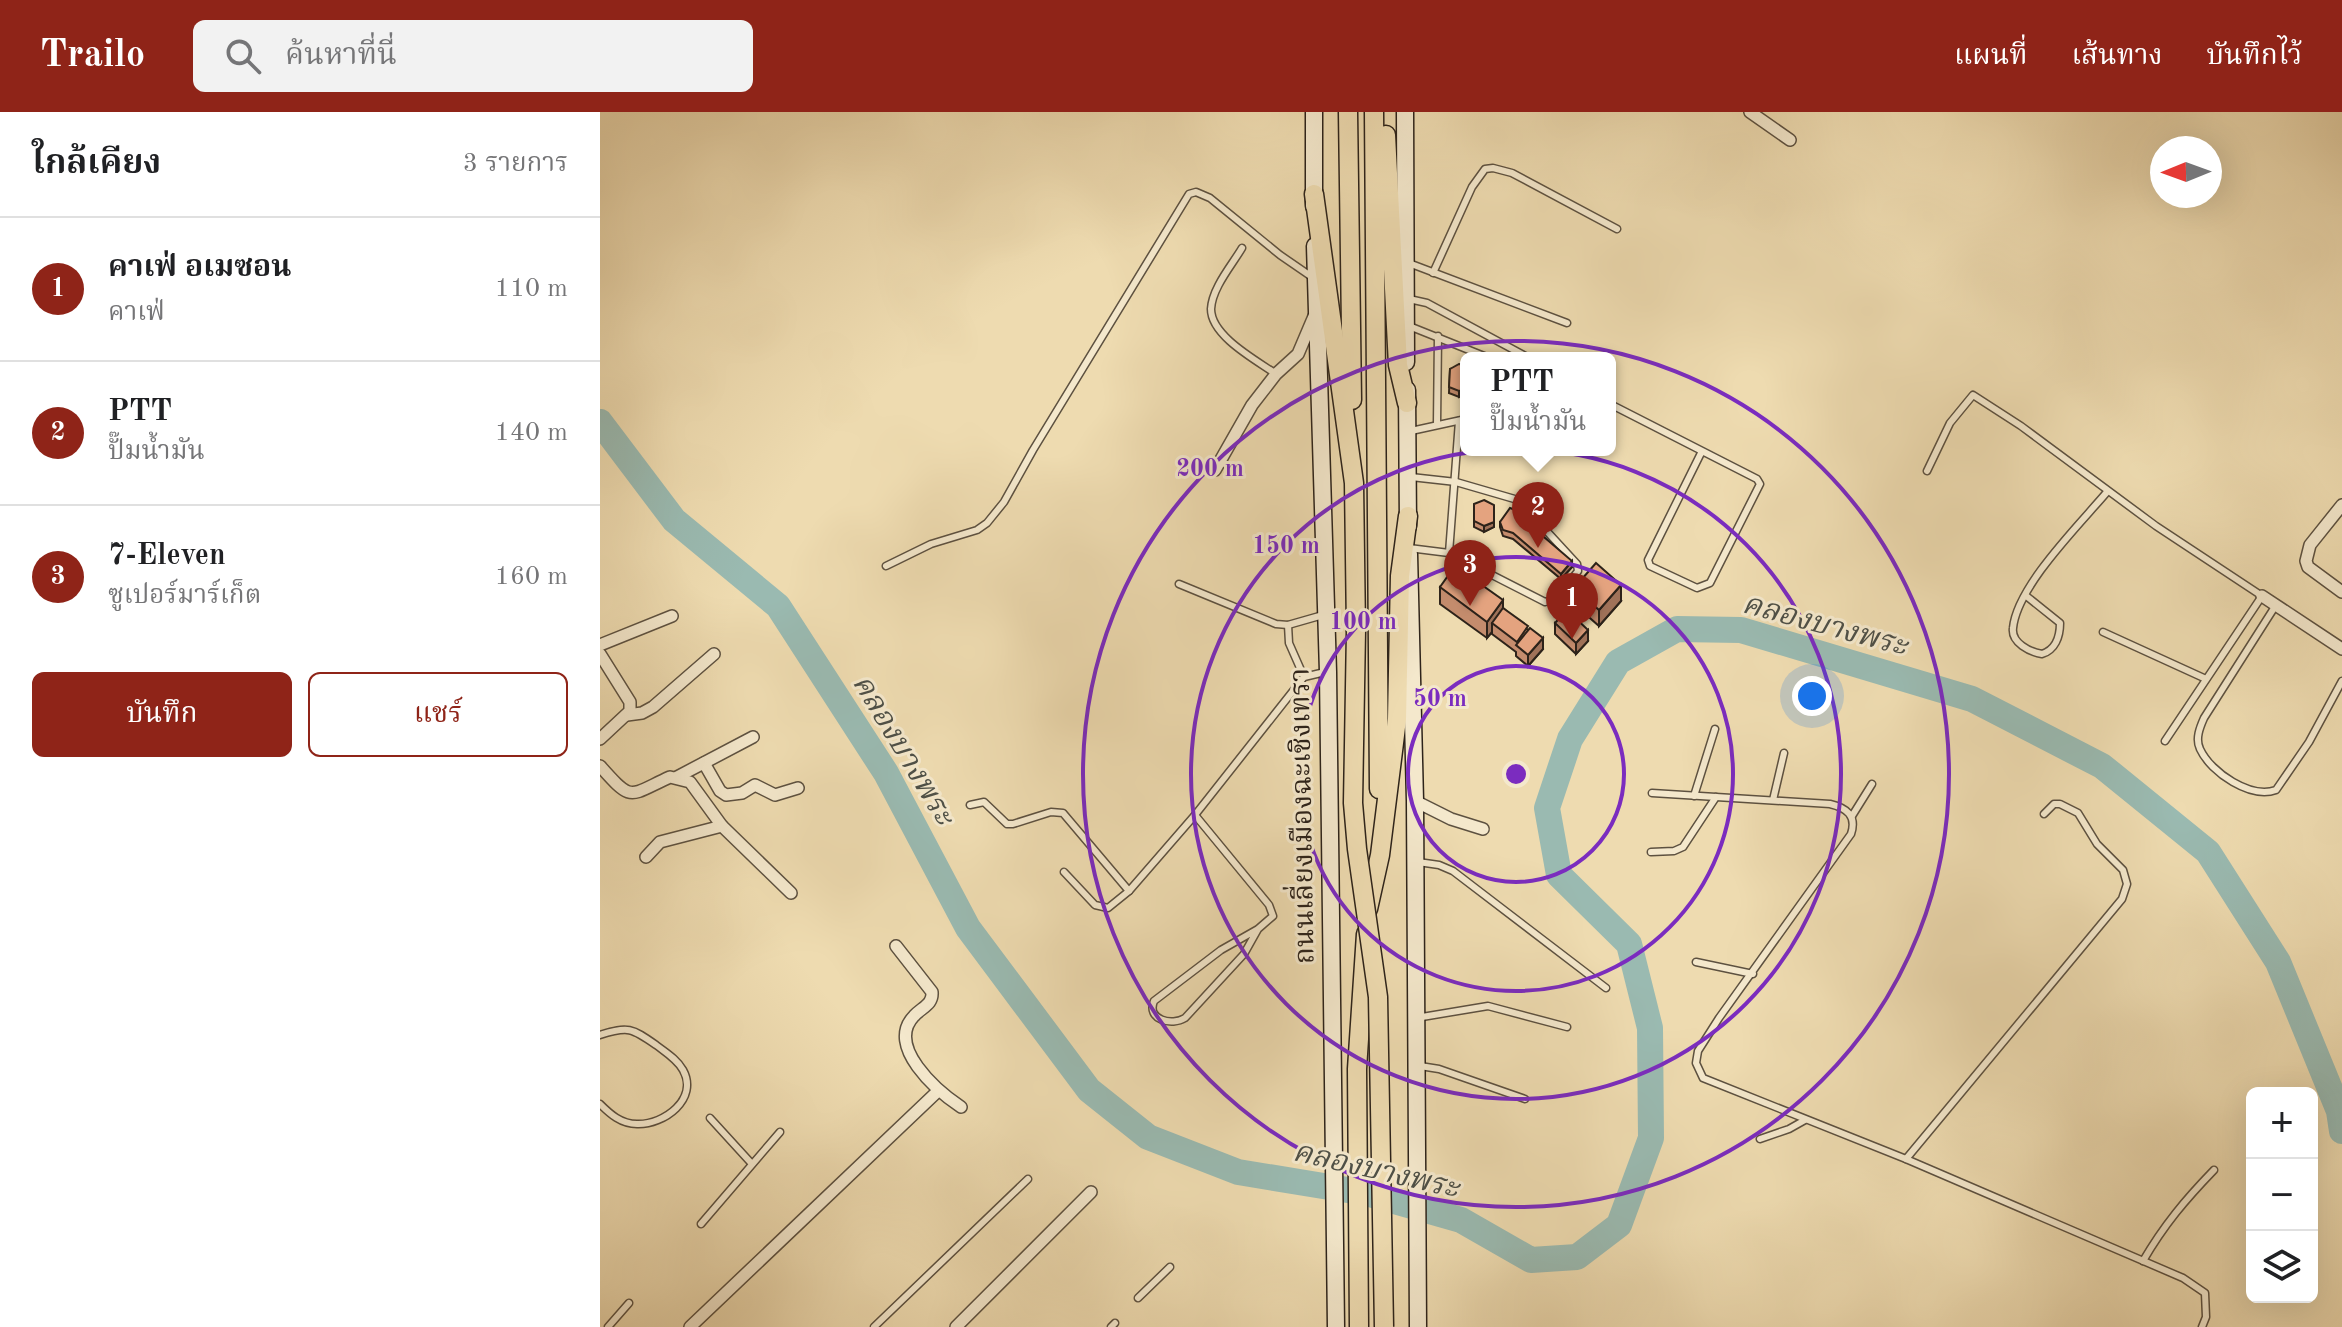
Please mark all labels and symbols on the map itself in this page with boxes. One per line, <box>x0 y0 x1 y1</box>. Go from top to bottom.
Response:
north arrow <box>2150 136 2222 208</box>
text: 200 m <box>1176 458 1244 482</box>
pin: 2 <box>1512 482 1564 548</box>
text: 150 m <box>1252 534 1320 559</box>
pin: 3 <box>1444 540 1496 606</box>
pin: 1 <box>1546 573 1598 639</box>
water label: คลองบางพระ <box>1739 590 1912 663</box>
text: 100 m <box>1329 611 1397 635</box>
street label: ถนนเลี่ยงเมืองฉะเชิงเทรา <box>1278 668 1321 965</box>
water label: คลองบางพระ <box>846 670 960 832</box>
your location <box>1792 676 1832 716</box>
text: 50 m <box>1413 687 1467 712</box>
centre of rings <box>1502 760 1530 788</box>
water label: คลองบางพระ <box>1290 1137 1464 1205</box>

